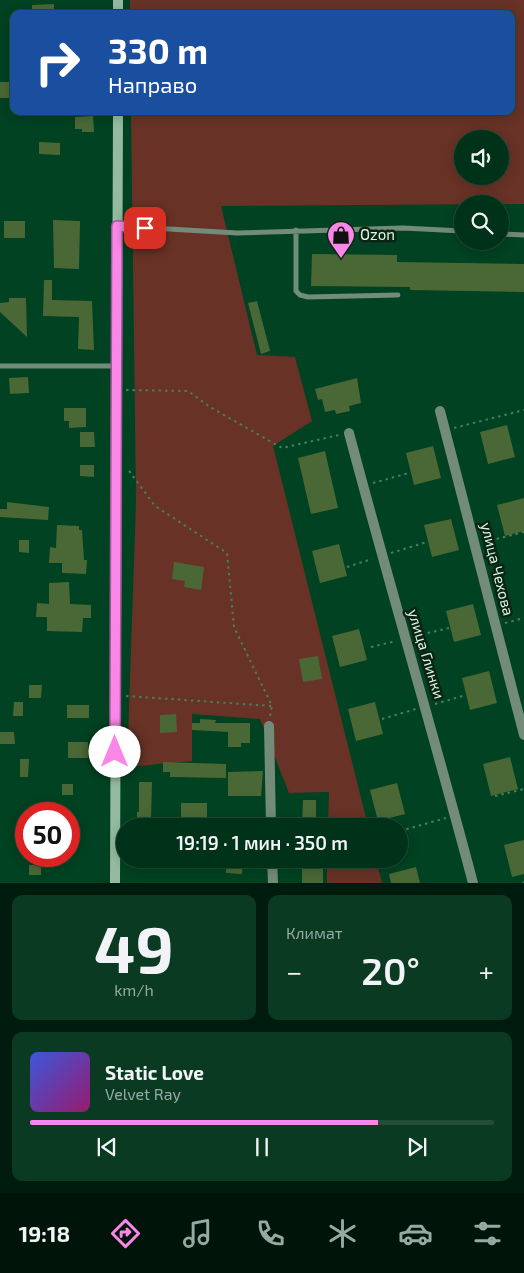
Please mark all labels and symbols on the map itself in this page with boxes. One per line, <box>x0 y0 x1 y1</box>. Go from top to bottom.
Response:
pin <box>124 207 166 249</box>
shop icon: Ozon <box>326 220 356 259</box>
place label: Ozon <box>360 225 395 243</box>
street label: улица Чехова <box>477 520 518 617</box>
street label: улица Глинки <box>404 607 449 701</box>
position arrow <box>88 725 140 777</box>
speed limit sign: 50 <box>15 802 80 867</box>

